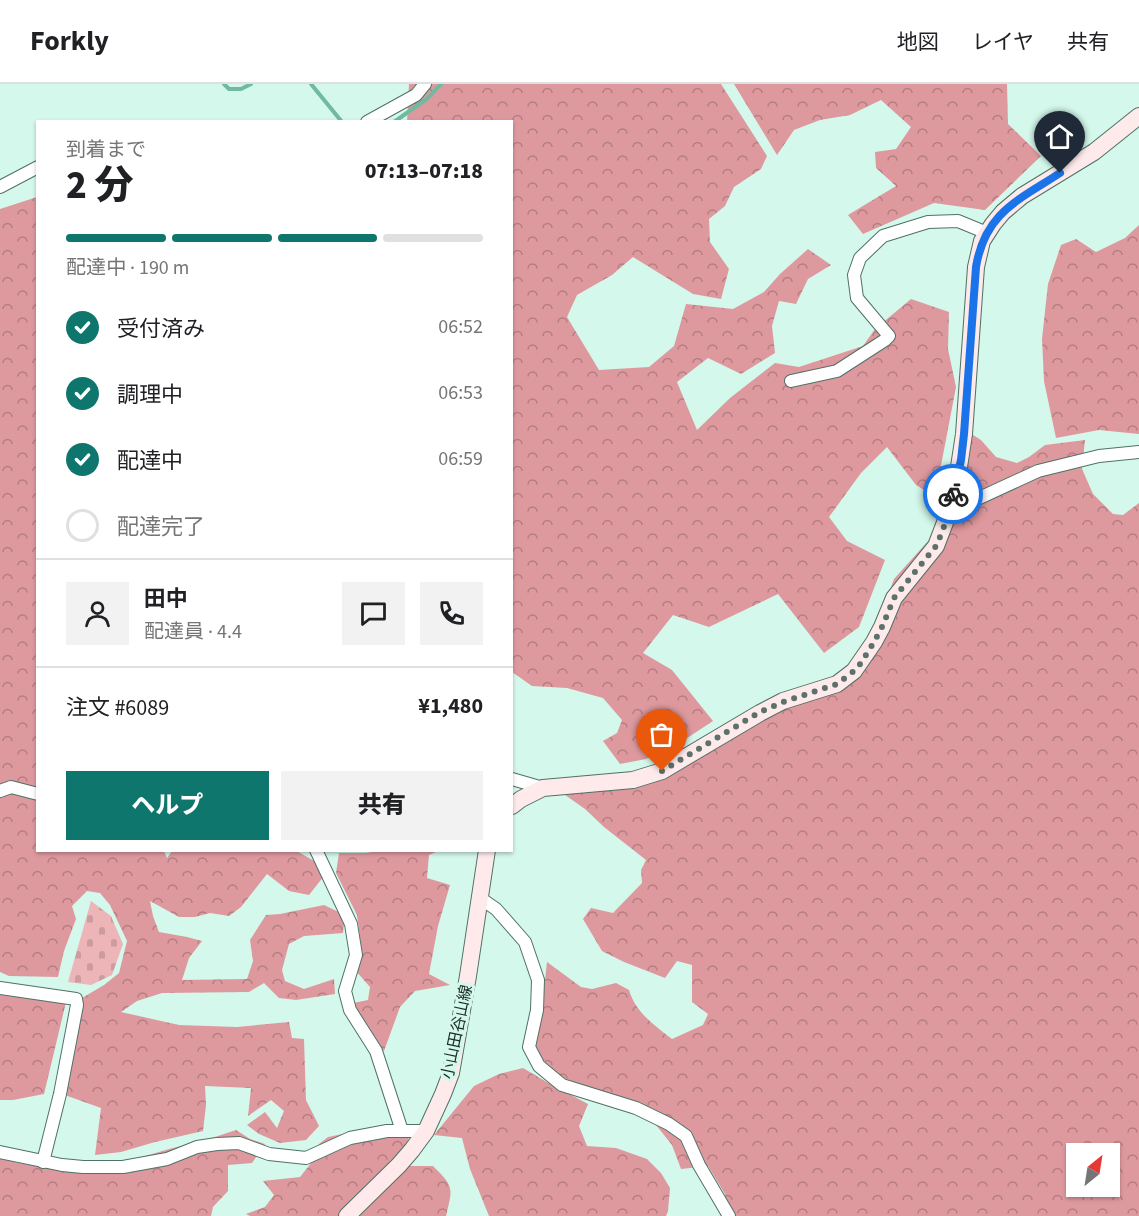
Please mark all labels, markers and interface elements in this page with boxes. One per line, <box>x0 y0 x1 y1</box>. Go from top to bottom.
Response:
text: Forkly <box>30 21 109 61</box>
text: 地図 <box>897 27 939 57</box>
text: レイヤ <box>972 27 1034 57</box>
text: 共有 <box>1067 27 1109 57</box>
pin <box>1034 111 1085 173</box>
icon: home <box>1043 120 1076 153</box>
text: 到着まで <box>66 136 146 164</box>
text: 07:13–07:18 <box>365 155 483 187</box>
text: 2 分 <box>66 158 134 214</box>
text: 配達中 · 190 m <box>66 254 189 282</box>
icon: check <box>66 311 99 344</box>
text: 受付済み <box>117 313 205 345</box>
text: 06:52 <box>438 313 483 341</box>
icon: check <box>66 377 99 410</box>
text: 調理中 <box>117 379 183 411</box>
text: 06:53 <box>438 379 483 407</box>
icon: check <box>66 443 99 476</box>
text: 配達中 <box>117 445 183 477</box>
text: 06:59 <box>438 445 483 473</box>
courier <box>923 464 983 524</box>
icon: bike <box>937 478 970 511</box>
text: 配達完了 <box>117 511 205 543</box>
button: person <box>66 582 129 645</box>
button: chat <box>342 582 405 645</box>
button: phone <box>420 582 483 645</box>
text: 田中 <box>144 583 188 615</box>
text: 配達員 · 4.4 <box>144 618 242 646</box>
text: ¥1,480 <box>418 690 483 722</box>
text: 注文 #6089 <box>66 692 169 724</box>
pin <box>636 709 687 771</box>
icon: bag <box>645 718 678 751</box>
button: ヘルプ <box>66 771 269 840</box>
button: 共有 <box>281 771 483 840</box>
street label: 小山田谷山線 <box>436 983 478 1081</box>
north arrow <box>1066 1143 1120 1197</box>
map controls <box>1066 1143 1120 1197</box>

